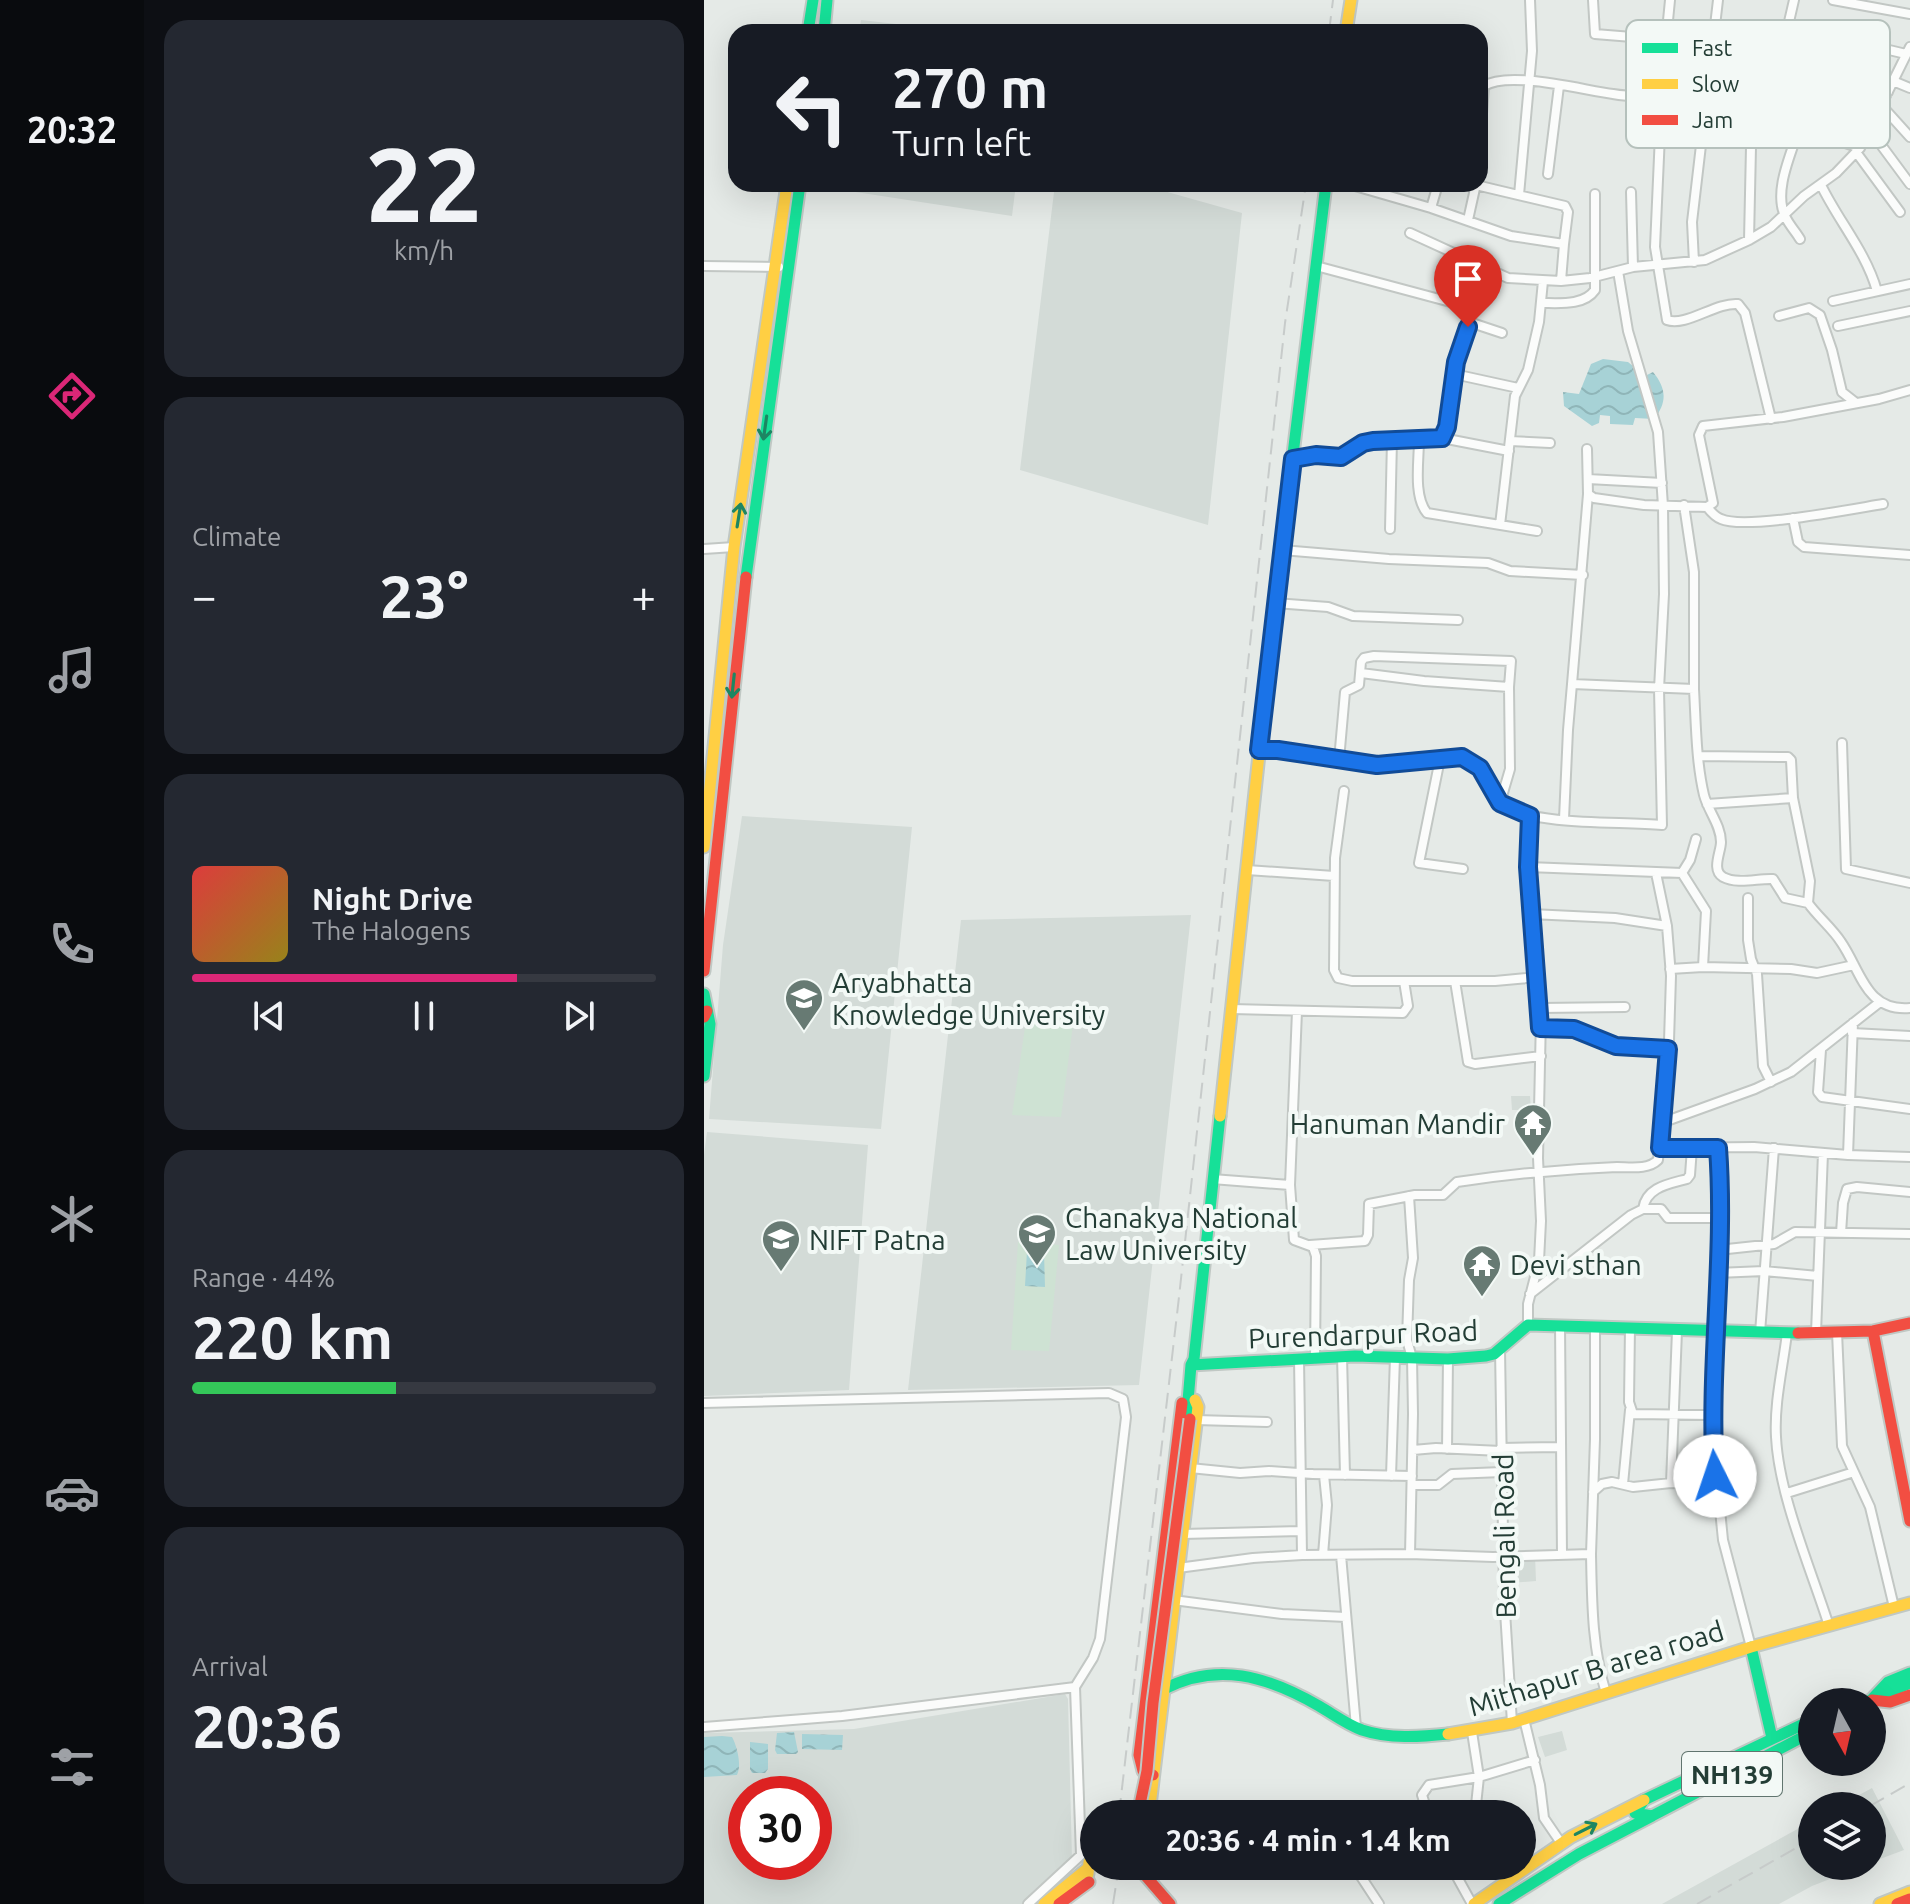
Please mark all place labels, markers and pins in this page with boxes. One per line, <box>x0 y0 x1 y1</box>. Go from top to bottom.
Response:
pin <box>1434 245 1502 327</box>
place label: Aryabhatta Knowledge University <box>832 967 1105 1030</box>
school or university icon: Aryabhatta Knowledge University <box>783 977 825 1032</box>
temple icon: Hanuman Mandir <box>1512 1102 1554 1157</box>
place label: Hanuman Mandir <box>1290 1108 1505 1139</box>
place label: Chanakya National Law University <box>1065 1202 1298 1265</box>
school or university icon: Chanakya National Law University <box>1016 1212 1058 1267</box>
school or university icon: NIFT Patna <box>760 1218 802 1273</box>
place label: NIFT Patna <box>809 1224 946 1255</box>
temple icon: Devi sthan <box>1461 1243 1503 1298</box>
place label: Devi sthan <box>1510 1249 1642 1280</box>

